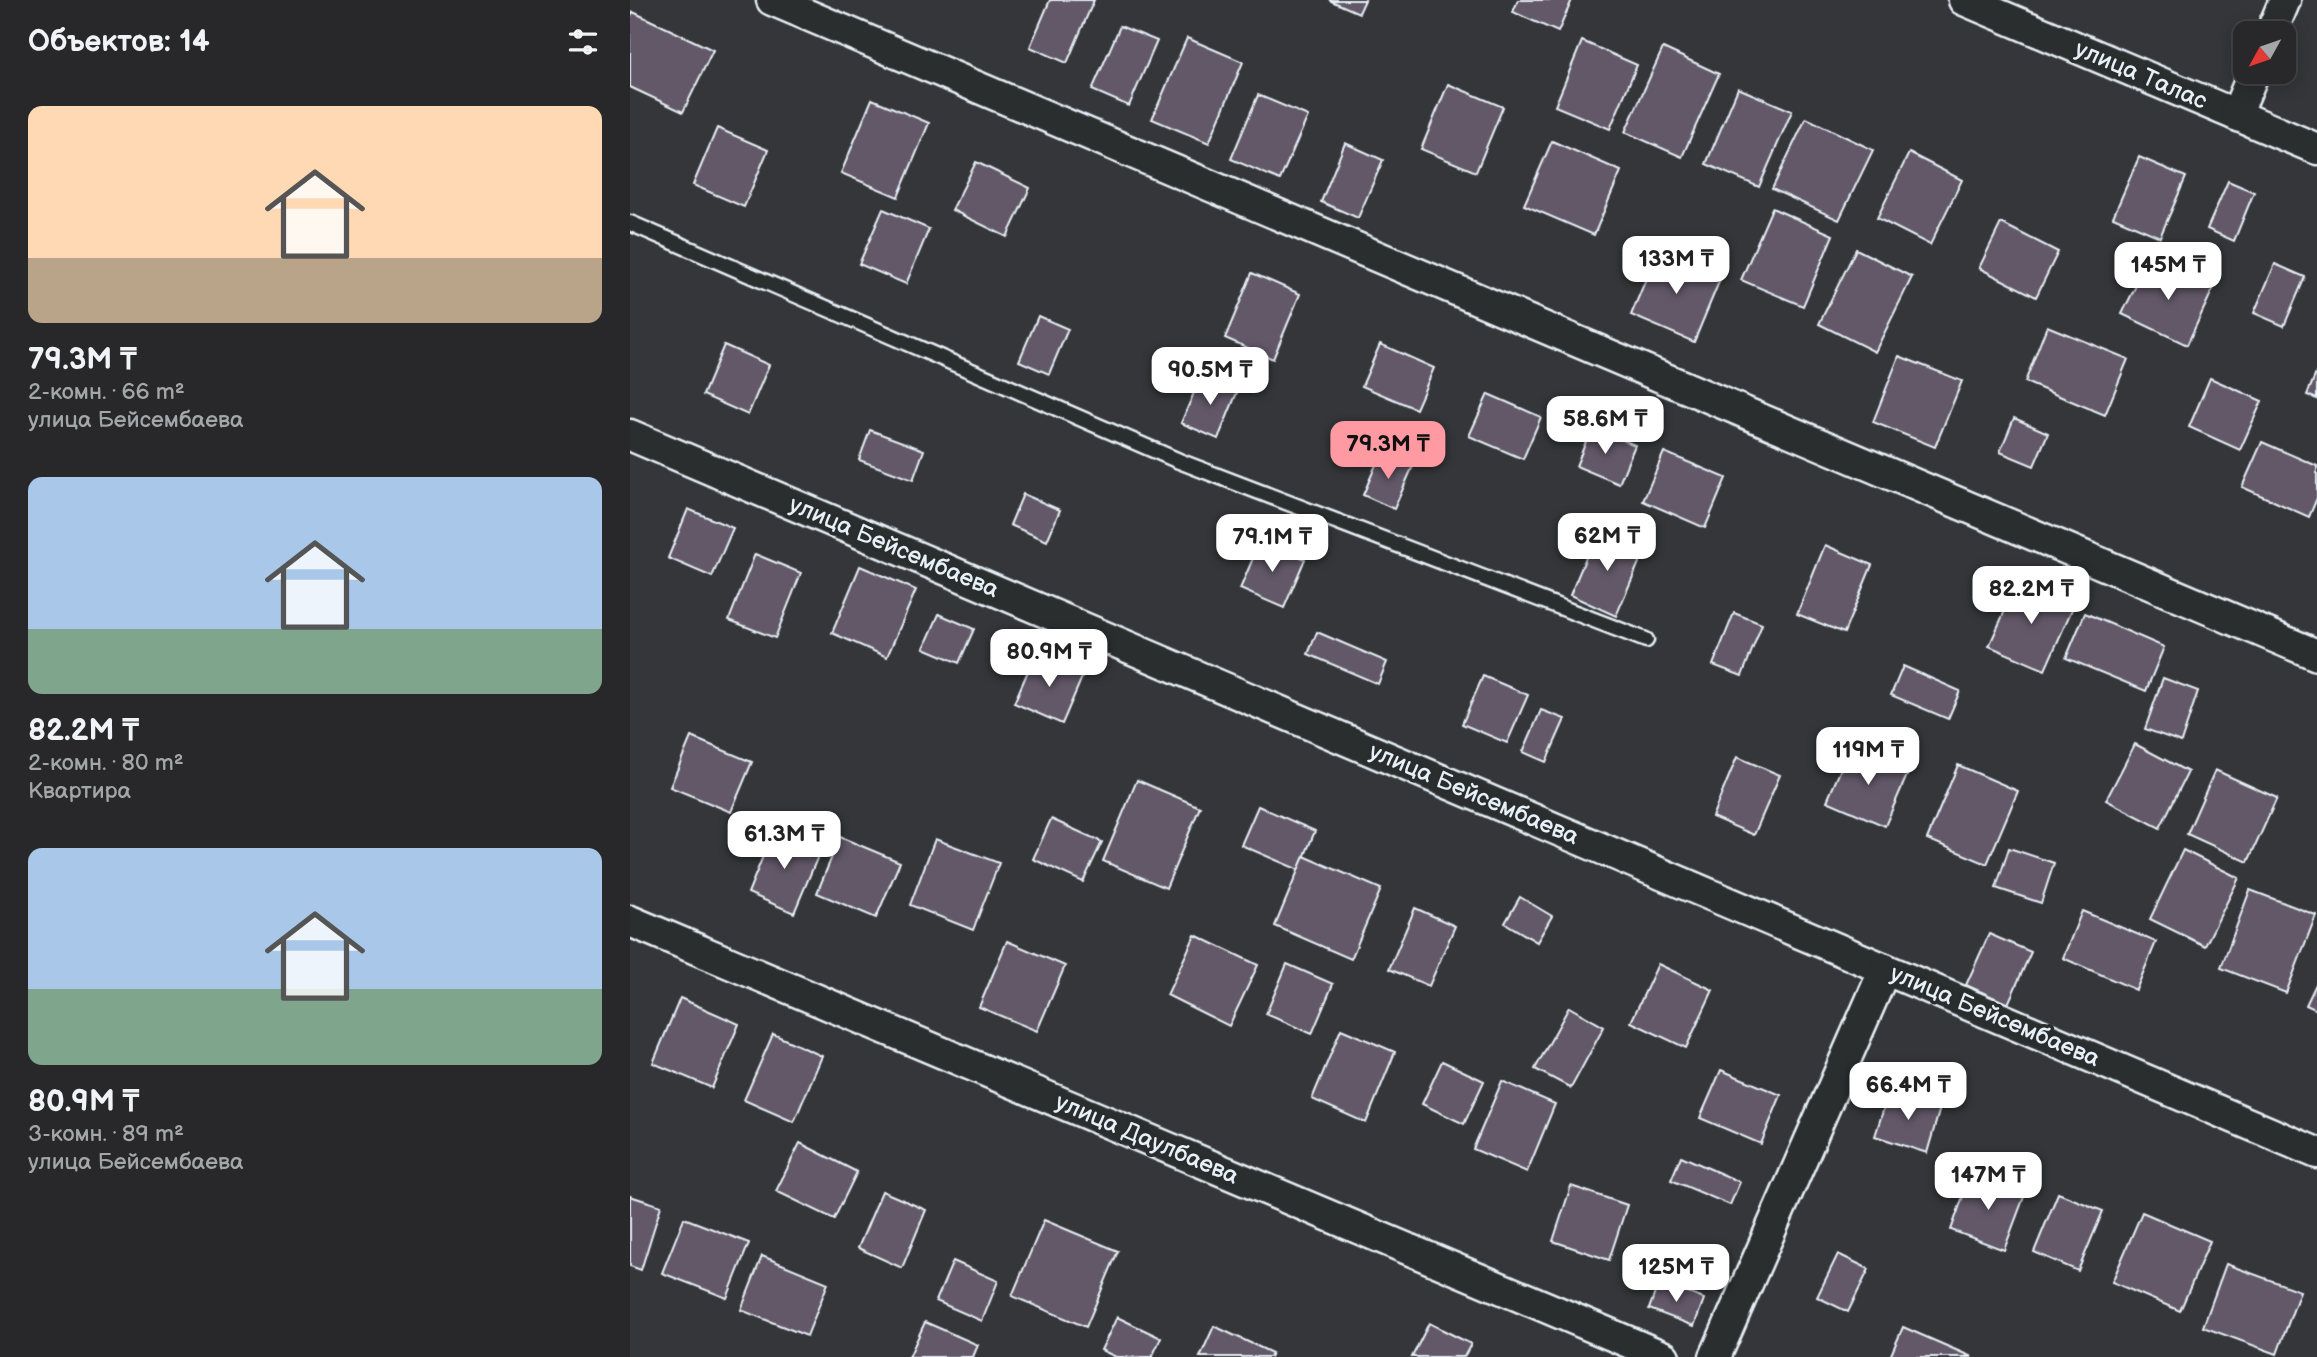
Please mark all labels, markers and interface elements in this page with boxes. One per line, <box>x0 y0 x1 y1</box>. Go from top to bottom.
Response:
north arrow <box>2233 21 2296 84</box>
map controls <box>2233 21 2296 84</box>
icon: filters <box>564 23 602 61</box>
text: Объектов: 14 <box>28 24 210 60</box>
street label: улица Талас <box>2071 34 2212 116</box>
icon: home <box>252 151 378 277</box>
pin: 133M ₸ <box>1619 236 1733 296</box>
pin: 145M ₸ <box>2111 243 2225 302</box>
text: 133M ₸ <box>1638 245 1714 273</box>
text: 145M ₸ <box>2130 251 2206 279</box>
text: 79.3M ₸ <box>28 342 137 378</box>
pin: 90.5M ₸ <box>1145 348 1275 407</box>
text: 90.5M ₸ <box>1168 356 1252 384</box>
text: 2-комн. · 66 m² <box>28 378 185 406</box>
pin: 58.6M ₸ <box>1540 396 1670 456</box>
text: 58.6M ₸ <box>1563 405 1647 433</box>
text: улица Бейсембаева <box>28 406 244 434</box>
pin: 79.3M ₸ <box>1323 421 1453 481</box>
text: 79.3M ₸ <box>1346 430 1430 458</box>
street label: улица Бейсембаева <box>785 490 1003 604</box>
pin: 79.1M ₸ <box>1207 514 1337 574</box>
pin: 62M ₸ <box>1558 514 1656 573</box>
icon: home <box>252 522 378 648</box>
text: 62M ₸ <box>1574 522 1640 550</box>
text: 79.1M ₸ <box>1232 523 1312 551</box>
pin: 82.2M ₸ <box>1966 566 2096 626</box>
text: 82.2M ₸ <box>1988 575 2074 603</box>
pin: 80.9M ₸ <box>984 630 1114 689</box>
text: 80.9M ₸ <box>1006 638 1092 666</box>
text: 82.2M ₸ <box>28 713 139 749</box>
pin: 119M ₸ <box>1811 728 1925 787</box>
text: 119M ₸ <box>1832 736 1904 764</box>
street label: улица Бейсембаева <box>1365 737 1583 851</box>
text: 2-комн. · 80 m² <box>28 749 184 777</box>
text: Квартира <box>28 777 131 805</box>
pin: 61.3M ₸ <box>719 812 849 871</box>
text: 61.3M ₸ <box>744 820 824 848</box>
icon: home <box>252 893 378 1019</box>
street label: улица Бейсембаева <box>1886 959 2104 1073</box>
pin: 66.4M ₸ <box>1843 1062 1973 1122</box>
text: 66.4M ₸ <box>1865 1071 1951 1099</box>
text: 80.9M ₸ <box>28 1084 139 1120</box>
street label: улица Даулбаева <box>1051 1087 1243 1191</box>
text: 3-комн. · 89 m² <box>28 1120 184 1148</box>
text: улица Бейсембаева <box>28 1148 244 1176</box>
pin: 147M ₸ <box>1931 1152 2045 1212</box>
text: 147M ₸ <box>1951 1161 2025 1189</box>
pin: 125M ₸ <box>1619 1244 1733 1304</box>
text: 125M ₸ <box>1638 1253 1714 1281</box>

